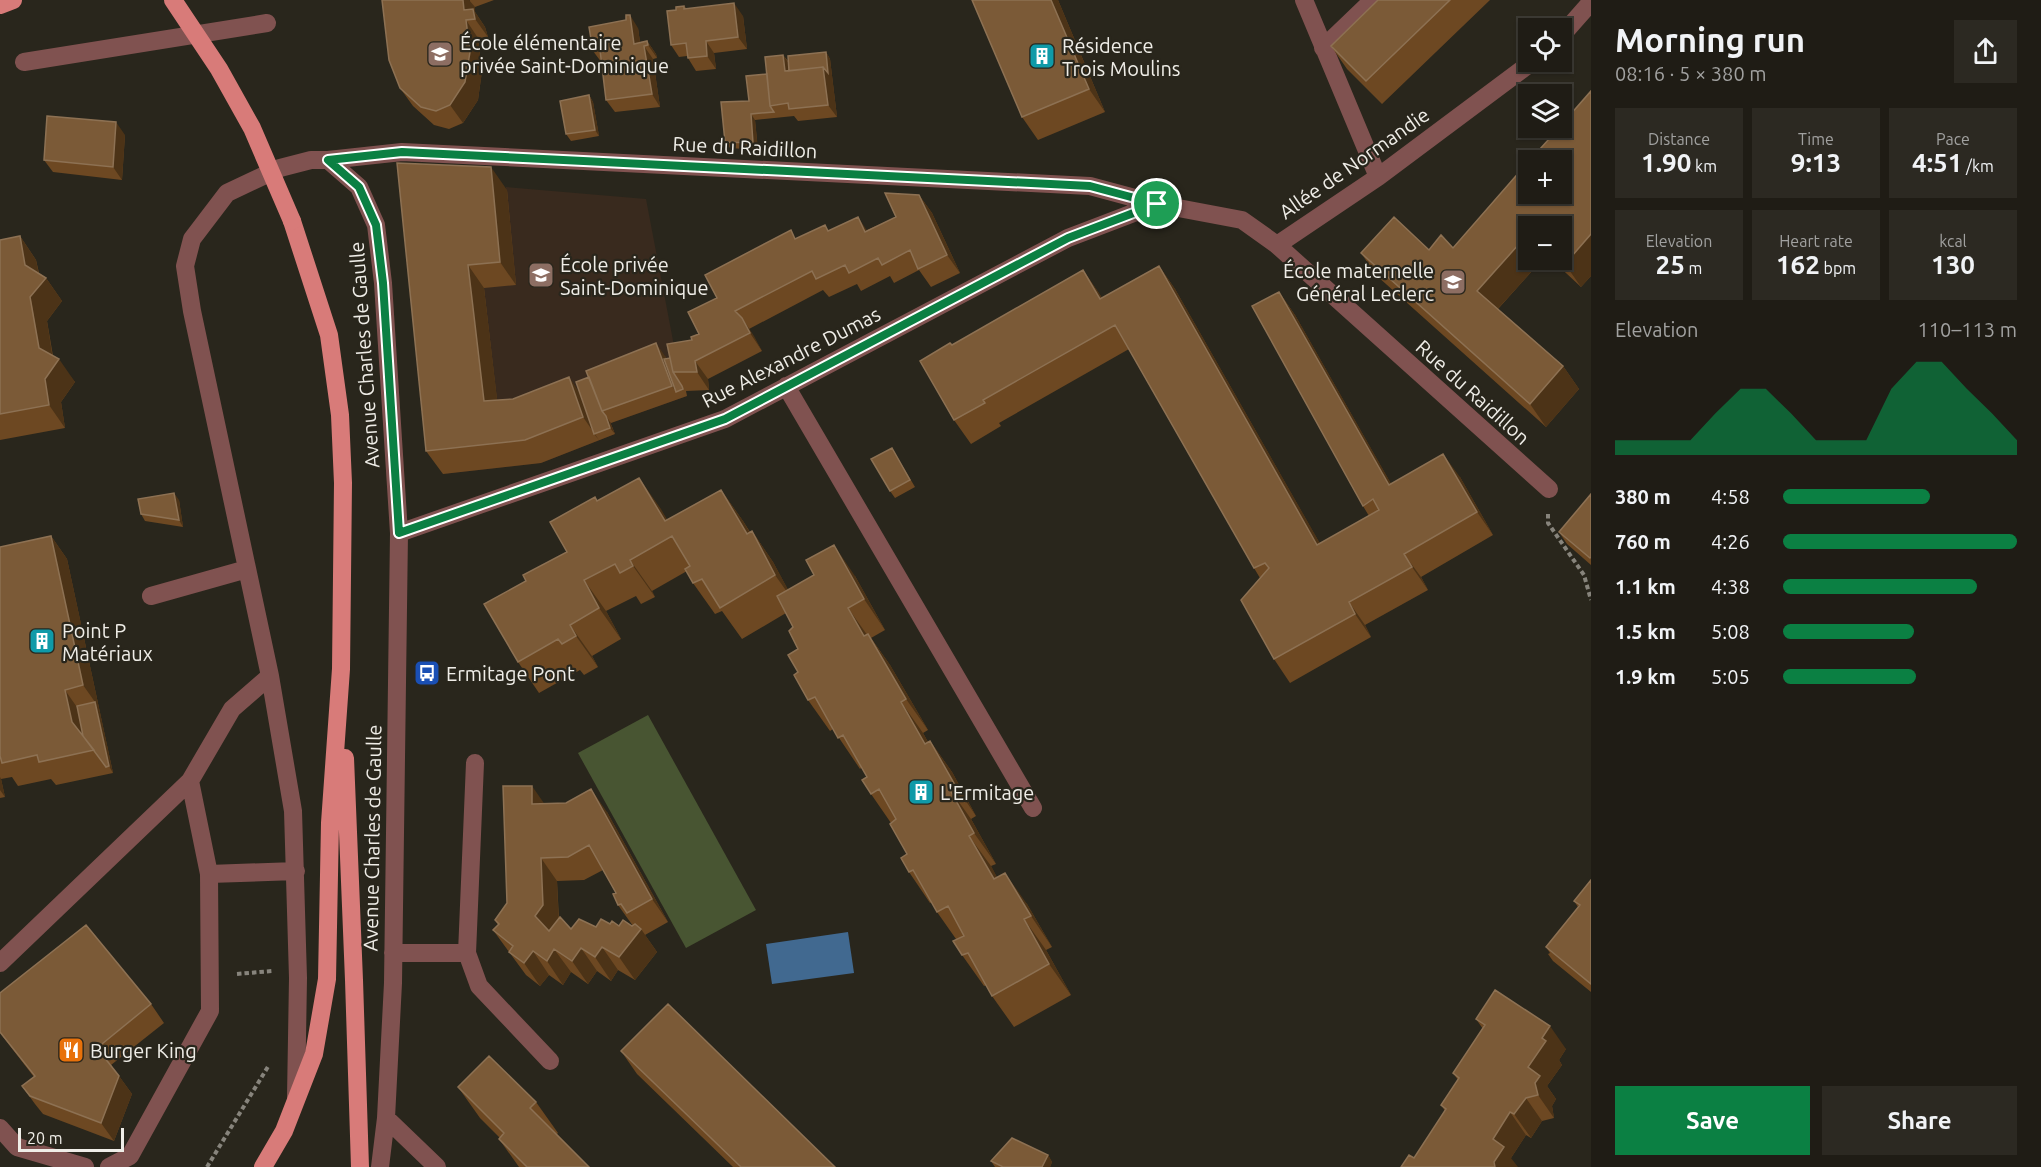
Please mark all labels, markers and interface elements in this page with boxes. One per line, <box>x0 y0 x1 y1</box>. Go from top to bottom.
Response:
map controls <box>1518 18 1572 270</box>
button: locate <box>1518 18 1572 72</box>
button: share <box>1954 20 2017 83</box>
text: Morning run <box>1615 21 1805 58</box>
place label: École élémentaire privée Saint-Dominique <box>460 31 669 77</box>
place label: Résidence Trois Moulins <box>1062 34 1181 80</box>
school or university icon: École élémentaire privée Saint-Dominique <box>425 39 455 69</box>
building icon: Résidence Trois Moulins <box>1027 41 1057 71</box>
text: 08:16 · 5 × 380 m <box>1615 62 1767 85</box>
button: layers <box>1518 84 1572 138</box>
street label: Allée de Normandie <box>1275 103 1433 223</box>
text: Distance <box>1648 130 1710 148</box>
text: Time <box>1798 130 1834 148</box>
text: Pace <box>1936 130 1970 148</box>
street label: Rue du Raidillon <box>672 132 818 162</box>
text: 1.90 <box>1641 148 1691 177</box>
text: 9:13 <box>1791 148 1841 177</box>
text: 4:51 <box>1912 148 1962 177</box>
button: + <box>1518 150 1572 204</box>
text: km <box>1691 157 1717 175</box>
text: /km <box>1962 157 1994 175</box>
pin <box>1131 178 1182 229</box>
icon: arrive <box>1140 187 1173 220</box>
button: − <box>1518 216 1572 270</box>
text: Elevation <box>1646 232 1712 250</box>
text: Heart rate <box>1779 232 1853 250</box>
text: kcal <box>1939 232 1967 250</box>
street label: Avenue Charles de Gaulle <box>345 241 383 469</box>
text: 25 <box>1656 250 1685 279</box>
text: 162 <box>1776 250 1820 279</box>
text: 130 <box>1931 250 1975 279</box>
place label: École privée Saint-Dominique <box>560 253 709 299</box>
place label: École maternelle Général Leclerc <box>1283 259 1434 305</box>
text: m <box>1685 259 1702 277</box>
text: bpm <box>1820 259 1856 277</box>
school or university icon: École privée Saint-Dominique <box>526 260 556 290</box>
school or university icon: École maternelle Général Leclerc <box>1438 267 1468 297</box>
street label: Rue Alexandre Dumas <box>698 302 884 412</box>
text: Elevation <box>1615 318 1698 341</box>
text: 110–113 m <box>1918 318 2017 341</box>
street label: Rue du Raidillon <box>1411 335 1535 449</box>
text: 380 m <box>1615 485 1671 508</box>
text: 4:58 <box>1711 485 1750 508</box>
text: 760 m <box>1615 530 1671 553</box>
text: 4:26 <box>1711 530 1750 553</box>
text: 1.1 km <box>1615 575 1676 598</box>
text: 4:38 <box>1711 575 1750 598</box>
place label: Point P Matériaux <box>62 619 153 665</box>
text: 1.5 km <box>1615 620 1676 643</box>
text: 5:08 <box>1711 620 1750 643</box>
building icon: Point P Matériaux <box>27 626 57 656</box>
bus stop icon: Ermitage Pont <box>412 658 442 688</box>
place label: Ermitage Pont <box>446 662 575 685</box>
text: 1.9 km <box>1615 665 1676 688</box>
text: 5:05 <box>1711 665 1750 688</box>
street label: Avenue Charles de Gaulle <box>359 724 385 952</box>
building icon: L'Ermitage <box>906 777 936 807</box>
place label: L'Ermitage <box>940 781 1034 804</box>
restaurant icon: Burger King <box>56 1035 86 1065</box>
place label: Burger King <box>90 1039 197 1062</box>
button: Save <box>1615 1086 1810 1155</box>
button: Share <box>1822 1086 2017 1155</box>
scale bar <box>18 1125 124 1152</box>
text: 20 m <box>27 1129 63 1147</box>

